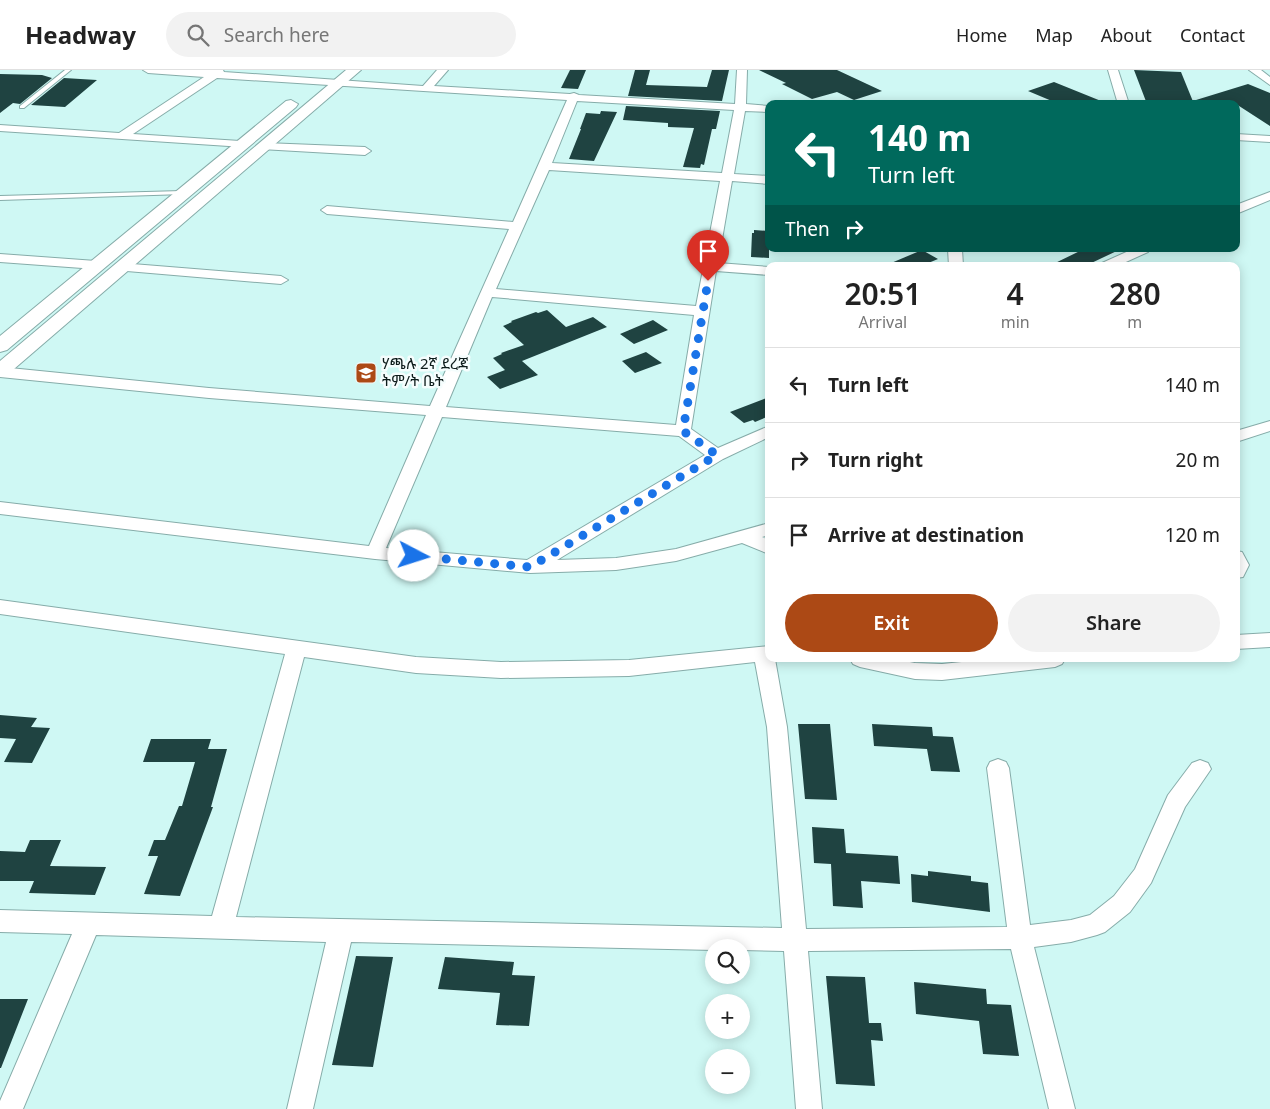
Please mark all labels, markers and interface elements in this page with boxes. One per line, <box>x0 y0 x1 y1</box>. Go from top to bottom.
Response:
search box <box>166 12 516 57</box>
text: Headway <box>25 18 136 51</box>
icon: search <box>184 21 212 49</box>
text: Search here <box>224 22 330 48</box>
text: Home <box>956 23 1007 47</box>
text: Map <box>1035 23 1073 47</box>
text: About <box>1101 23 1152 47</box>
text: Contact <box>1180 23 1245 47</box>
text: 140 m <box>868 114 971 161</box>
icon: left <box>785 120 850 185</box>
text: Turn left <box>868 159 955 189</box>
icon: right <box>840 215 868 243</box>
text: Then <box>785 216 830 242</box>
pin <box>687 230 729 281</box>
icon: arrive <box>694 237 722 265</box>
text: 20:51 <box>844 273 921 314</box>
text: 4 <box>1007 273 1024 314</box>
text: 280 <box>1109 273 1161 314</box>
text: Arrival <box>858 311 907 333</box>
text: min <box>1001 311 1030 333</box>
text: m <box>1127 311 1142 333</box>
place label: ሃጫሉ 2ኛ ደረጃ ትም/ት ቤት <box>382 353 468 390</box>
school or university icon: ሃጫሉ 2ኛ ደረጃ ትም/ት ቤት <box>354 361 378 385</box>
icon: left <box>785 371 813 399</box>
text: Turn left <box>828 372 909 398</box>
text: 140 m <box>1165 372 1220 398</box>
icon: right <box>785 446 813 474</box>
text: Turn right <box>828 447 923 473</box>
text: 20 m <box>1176 447 1220 473</box>
icon: arrive <box>785 521 813 549</box>
text: Arrive at destination <box>828 522 1024 548</box>
text: 120 m <box>1165 522 1220 548</box>
position arrow <box>387 529 439 581</box>
button: Exit <box>785 594 998 652</box>
button: Share <box>1008 594 1220 652</box>
map controls <box>705 939 750 1094</box>
button: search <box>705 939 750 984</box>
button: + <box>705 994 750 1039</box>
button: − <box>705 1049 750 1094</box>

